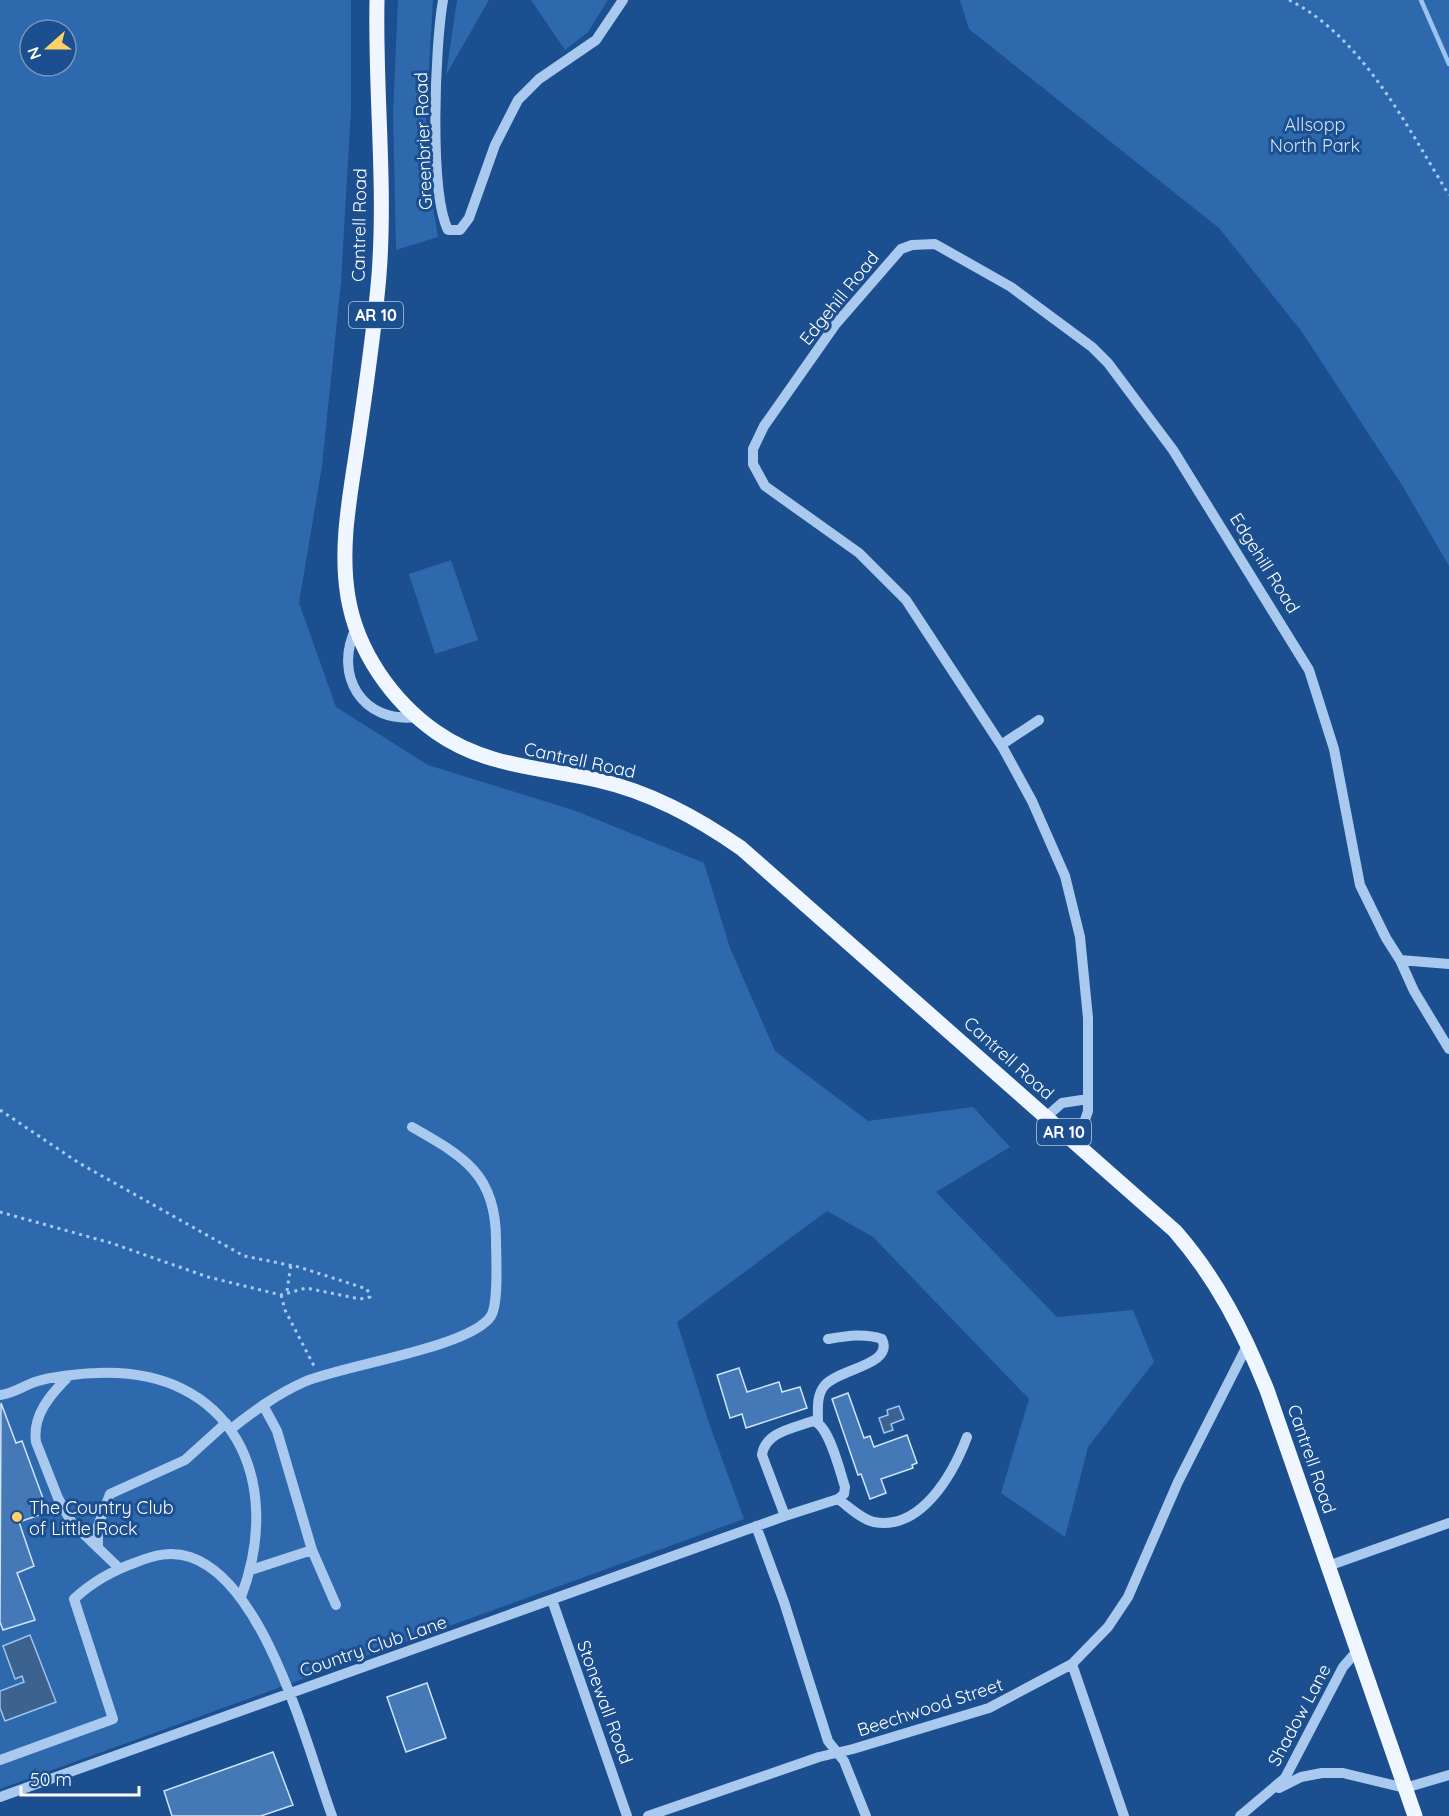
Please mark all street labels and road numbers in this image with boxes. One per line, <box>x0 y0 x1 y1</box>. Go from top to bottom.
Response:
street label: Greenbrier Road <box>409 72 437 210</box>
street label: Cantrell Road <box>347 168 371 282</box>
street label: Edgehill Road <box>794 246 884 350</box>
road number: AR 10 <box>349 302 403 328</box>
street label: Edgehill Road <box>1225 509 1305 617</box>
street label: Cantrell Road <box>522 737 638 783</box>
street label: Cantrell Road <box>959 1011 1059 1105</box>
road number: AR 10 <box>1037 1119 1091 1145</box>
street label: Cantrell Road <box>1283 1401 1341 1517</box>
street label: Country Club Lane <box>296 1610 450 1682</box>
street label: Stonewall Road <box>572 1637 638 1767</box>
street label: Shadow Lane <box>1262 1660 1336 1770</box>
street label: Beechwood Street <box>854 1673 1006 1741</box>

